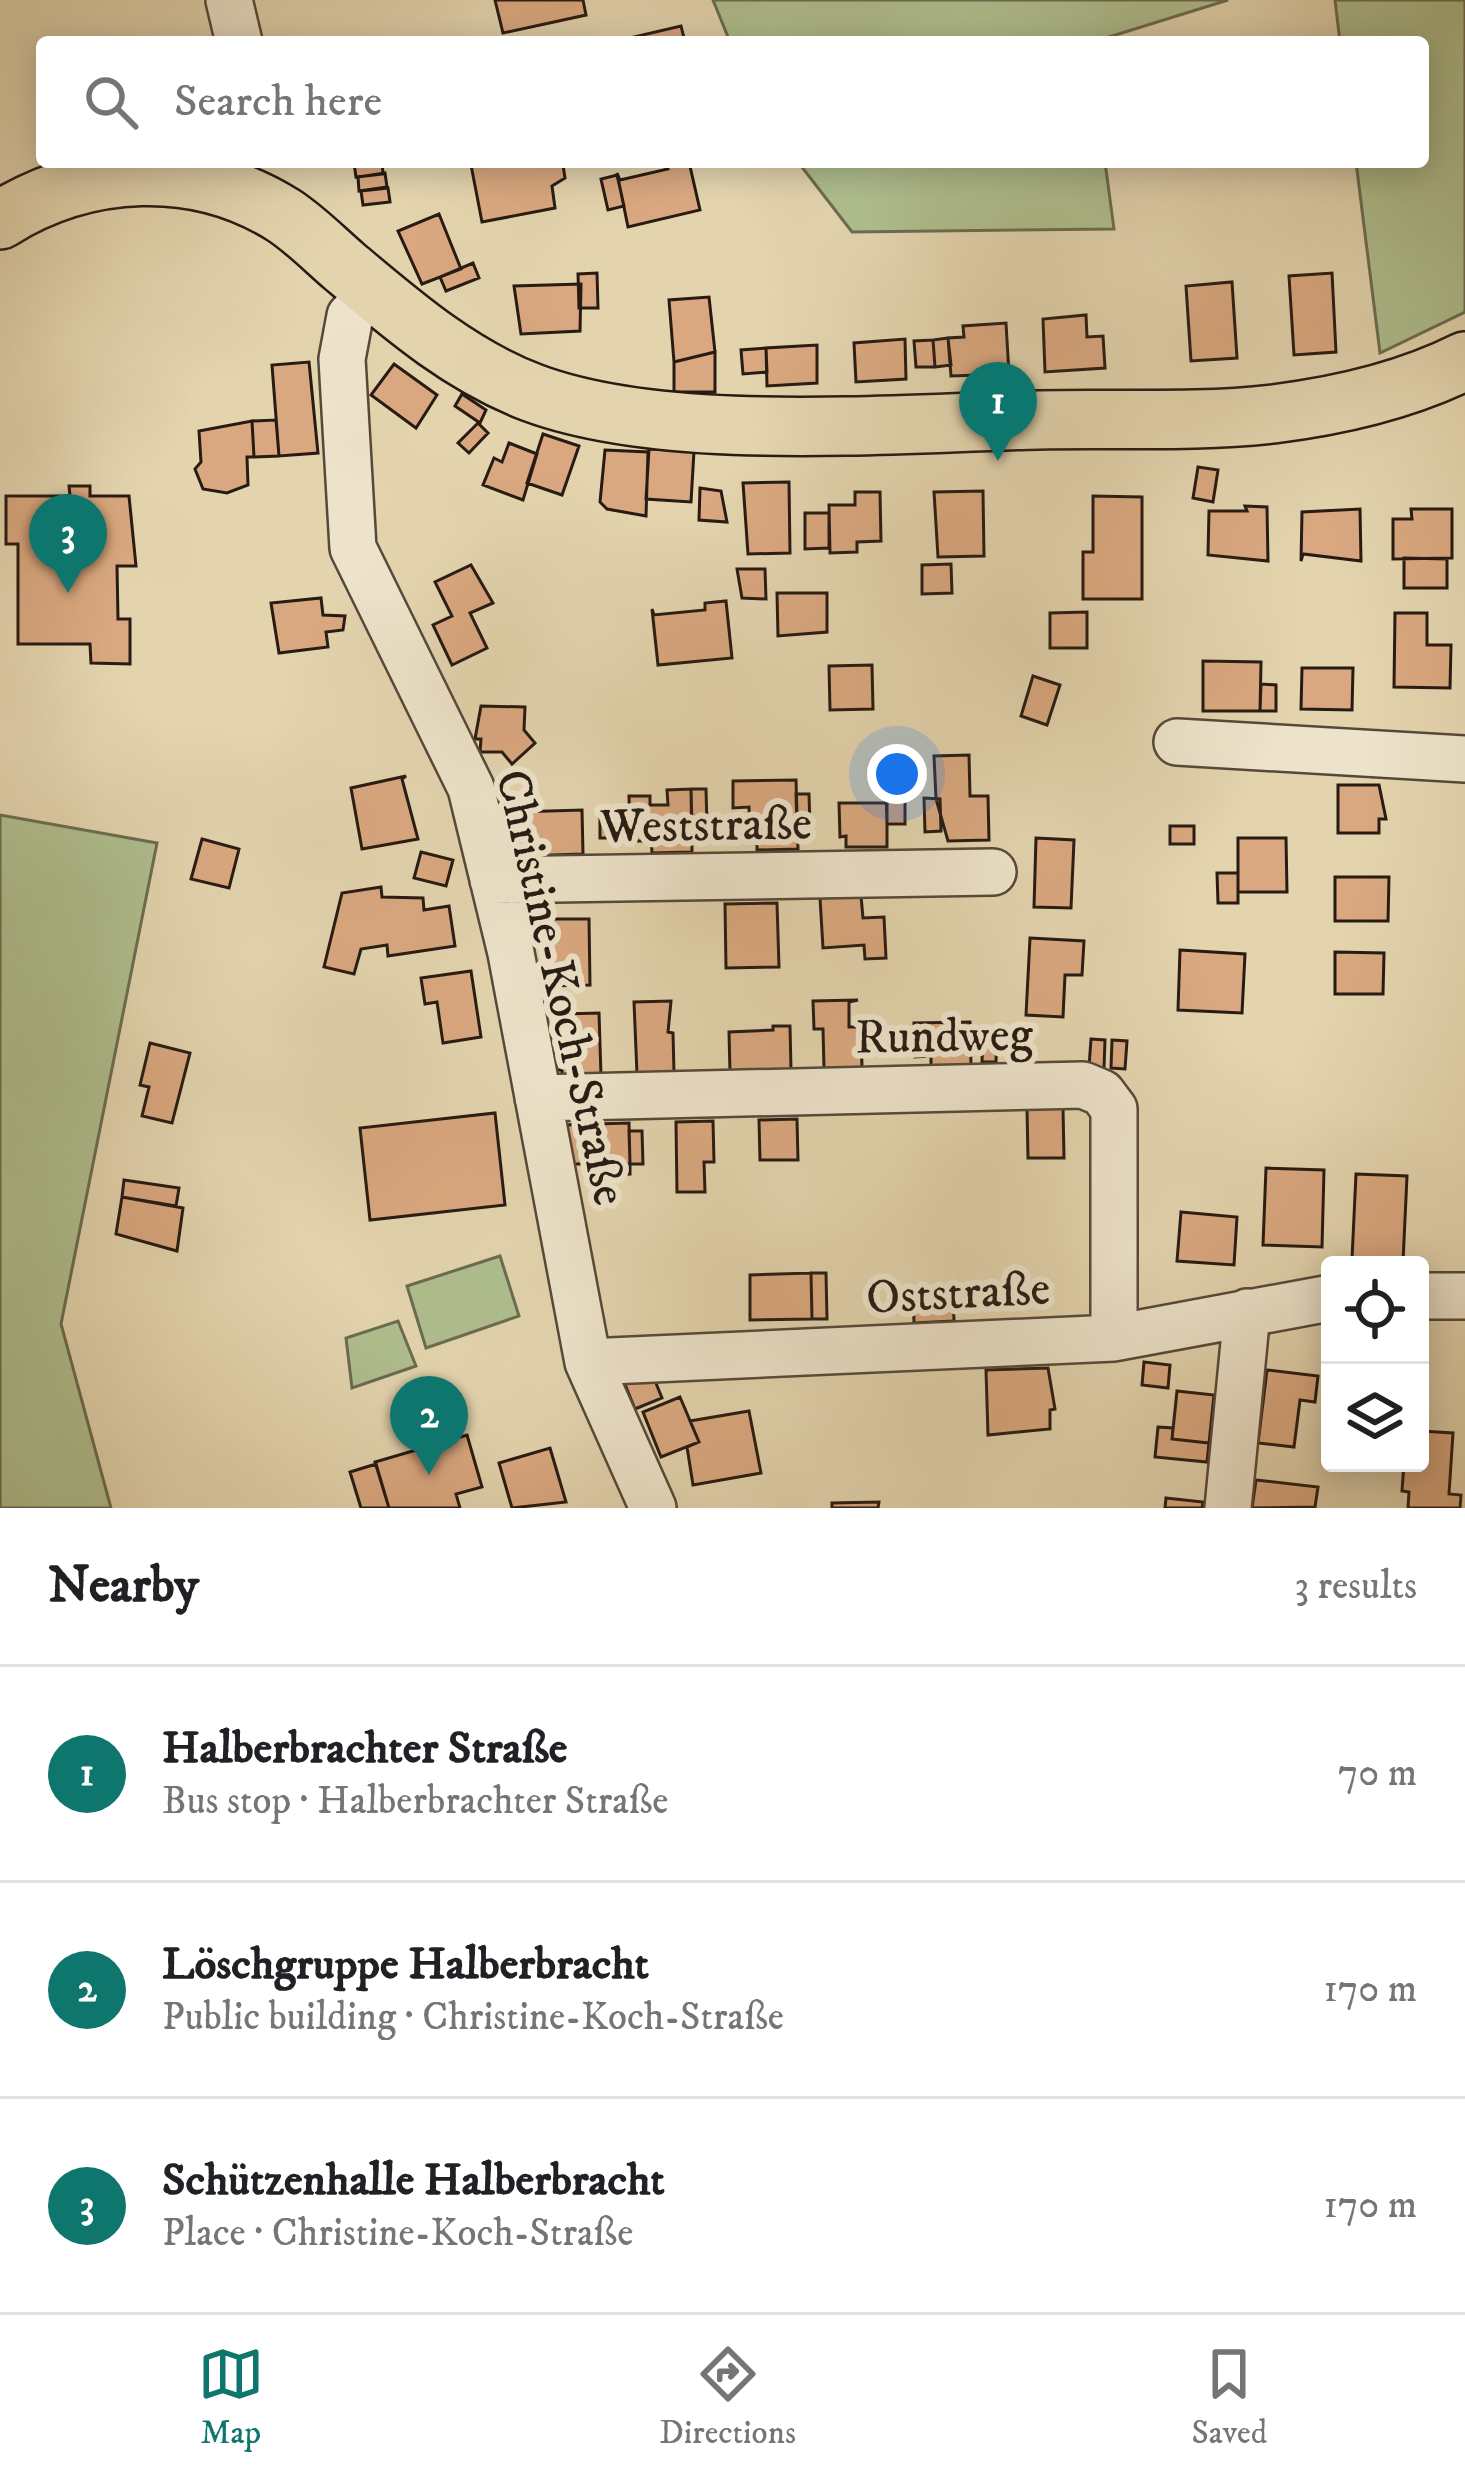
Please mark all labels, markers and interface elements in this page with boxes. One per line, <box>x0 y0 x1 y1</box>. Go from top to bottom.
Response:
search box <box>36 36 1429 168</box>
icon: search <box>78 69 144 135</box>
text: Search here <box>174 74 382 130</box>
pin: 1 <box>959 362 1037 461</box>
pin: 3 <box>29 494 107 593</box>
your location <box>867 744 927 804</box>
street label: Christine-Koch-Straße <box>481 764 639 1211</box>
street label: Weststraße <box>599 794 812 858</box>
street label: Rundweg <box>855 1005 1034 1069</box>
map controls <box>1321 1256 1429 1472</box>
button: locate <box>1321 1256 1429 1364</box>
street label: Oststraße <box>865 1259 1052 1329</box>
button: layers <box>1321 1364 1429 1472</box>
pin: 2 <box>390 1376 468 1475</box>
text: Nearby <box>48 1554 199 1618</box>
text: 3 results <box>1294 1562 1417 1611</box>
text: Halberbrachter Straße <box>162 1721 567 1777</box>
text: 1 <box>80 1749 94 1798</box>
text: 70 m <box>1338 1749 1417 1798</box>
text: Bus stop · Halberbrachter Straße <box>162 1777 669 1826</box>
text: Löschgruppe Halberbracht <box>162 1937 649 1993</box>
text: 2 <box>77 1965 97 2014</box>
text: 170 m <box>1323 1965 1417 2014</box>
text: Public building · Christine-Koch-Straße <box>162 1993 784 2042</box>
text: Schützenhalle Halberbracht <box>162 2153 665 2209</box>
text: 3 <box>80 2181 94 2230</box>
text: 170 m <box>1323 2181 1417 2230</box>
text: Place · Christine-Koch-Straße <box>162 2209 633 2258</box>
tab: Map <box>198 2341 264 2454</box>
tab: Directions <box>659 2341 796 2454</box>
tab: Saved <box>1191 2341 1267 2454</box>

